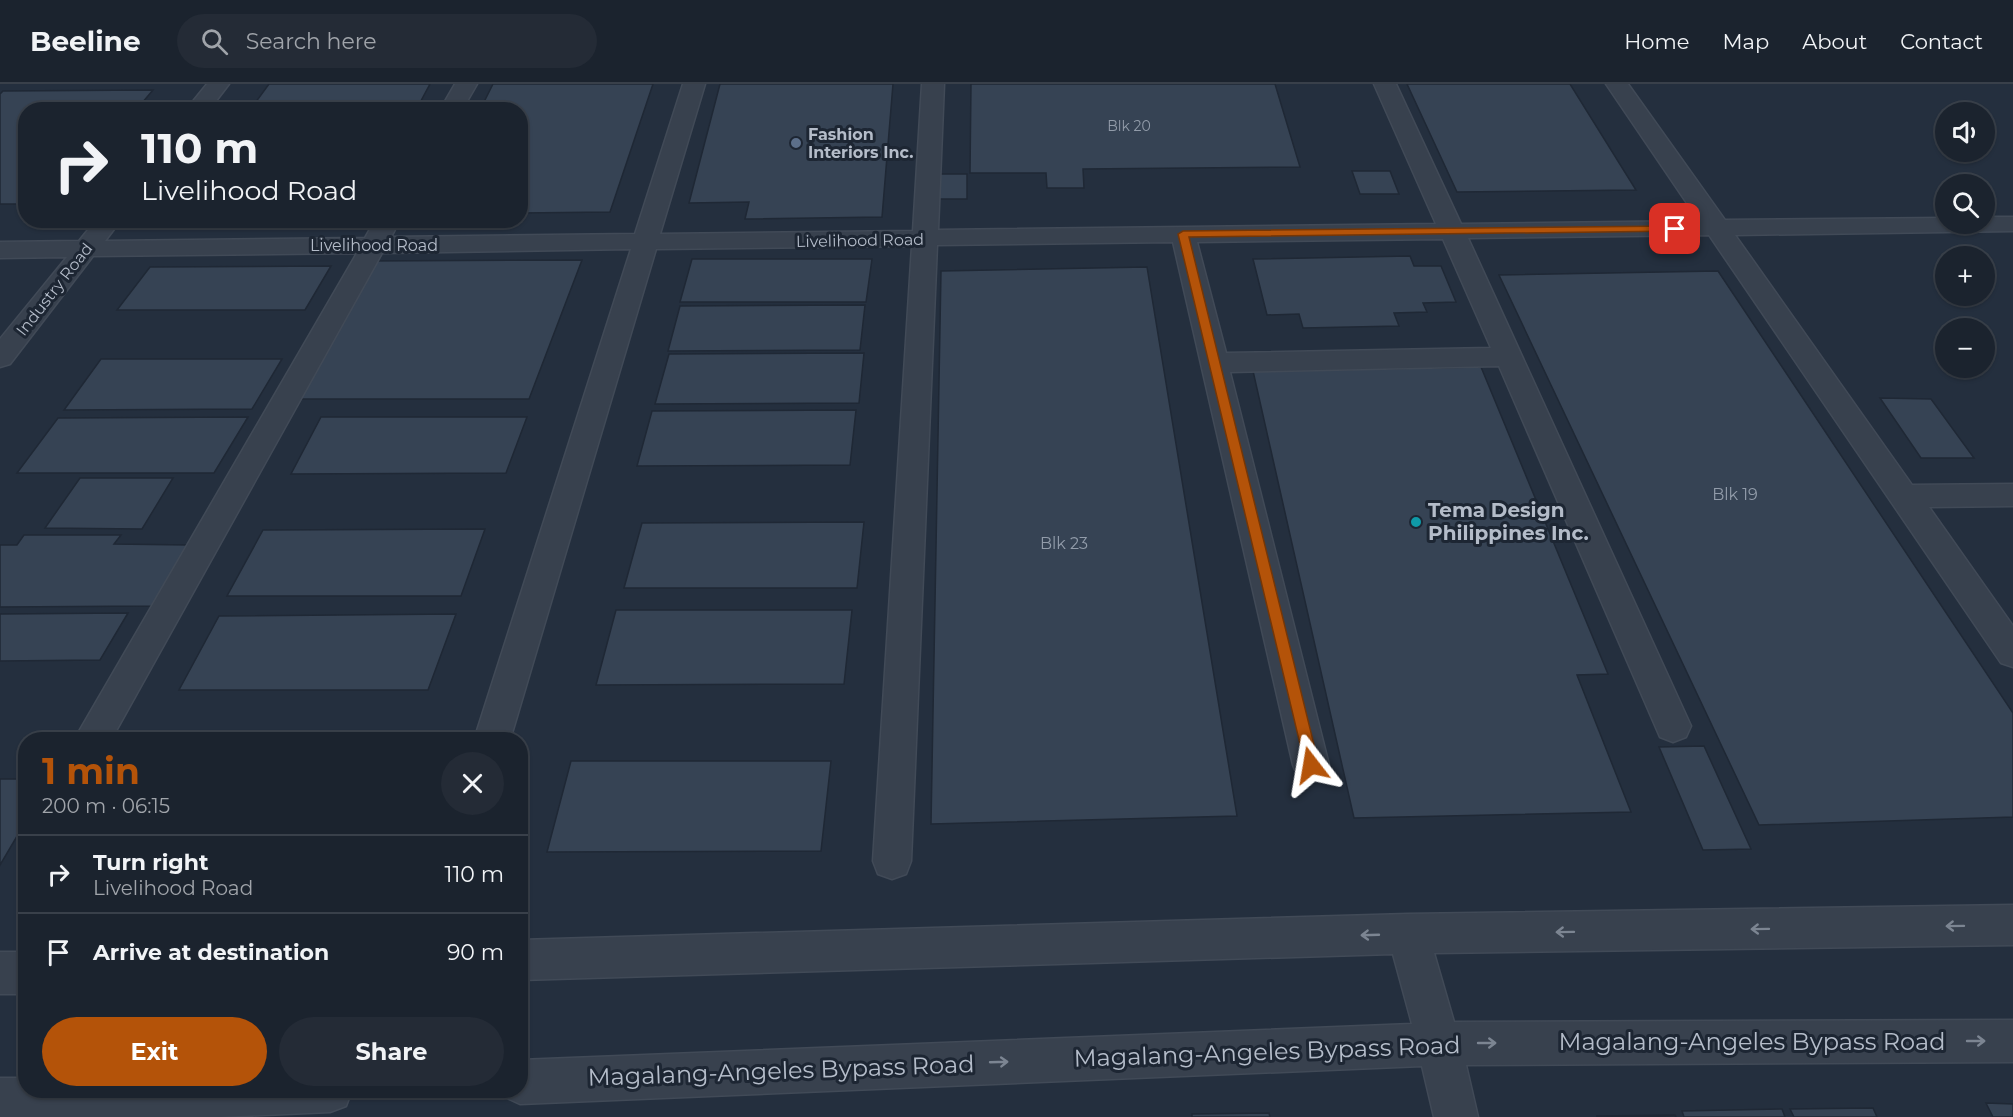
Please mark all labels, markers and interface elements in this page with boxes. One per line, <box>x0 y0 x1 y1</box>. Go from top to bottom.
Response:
search box <box>177 14 597 68</box>
text: Beeline <box>30 24 141 58</box>
icon: search <box>198 25 231 58</box>
text: Search here <box>246 28 377 55</box>
text: Home <box>1624 29 1689 54</box>
text: Map <box>1722 29 1769 54</box>
text: About <box>1802 29 1867 54</box>
text: Contact <box>1900 29 1983 54</box>
map controls <box>1935 102 1995 378</box>
button: sound <box>1935 102 1995 162</box>
house number: Blk 20 <box>1107 117 1151 135</box>
text: 110 m <box>141 122 258 174</box>
place label: Fashion Interiors Inc. <box>808 125 913 162</box>
icon: right <box>42 126 120 204</box>
marker: Fashion Interiors Inc. <box>789 136 803 150</box>
text: Livelihood Road <box>141 174 357 207</box>
button: search <box>1935 174 1995 234</box>
pin <box>1649 203 1700 254</box>
icon: arrive <box>1658 212 1691 245</box>
street label: Livelihood Road <box>796 230 924 251</box>
street label: Livelihood Road <box>310 236 438 255</box>
street label: Industry Road <box>12 239 97 340</box>
button: + <box>1935 246 1995 306</box>
button: − <box>1935 318 1995 378</box>
house number: Blk 19 <box>1712 485 1758 504</box>
place label: Tema Design Philippines Inc. <box>1428 498 1589 545</box>
marker: Tema Design Philippines Inc. <box>1409 515 1423 529</box>
house number: Blk 23 <box>1040 534 1088 553</box>
position arrow <box>1279 733 1343 797</box>
text: 1 min <box>42 749 140 793</box>
button: close <box>441 752 504 815</box>
text: 200 m · 06:15 <box>42 794 170 818</box>
text: Turn right <box>93 849 208 876</box>
icon: right <box>42 858 75 891</box>
text: 110 m <box>444 861 504 888</box>
text: Livelihood Road <box>93 876 253 900</box>
one-way arrow <box>1945 920 1965 932</box>
one-way arrow <box>1750 923 1770 935</box>
one-way arrow <box>1555 926 1575 938</box>
one-way arrow <box>1360 930 1380 941</box>
icon: arrive <box>42 936 75 969</box>
text: Arrive at destination <box>93 939 329 966</box>
text: 90 m <box>447 939 504 966</box>
button: Exit <box>42 1017 267 1086</box>
button: Share <box>279 1017 504 1086</box>
street label: Magalang-Angeles Bypass Road <box>1558 1027 1946 1056</box>
street label: Magalang-Angeles Bypass Road <box>1073 1030 1461 1073</box>
one-way arrow <box>1966 1035 1986 1047</box>
one-way arrow <box>1477 1037 1497 1049</box>
street label: Magalang-Angeles Bypass Road <box>587 1049 975 1092</box>
one-way arrow <box>988 1057 1008 1068</box>

